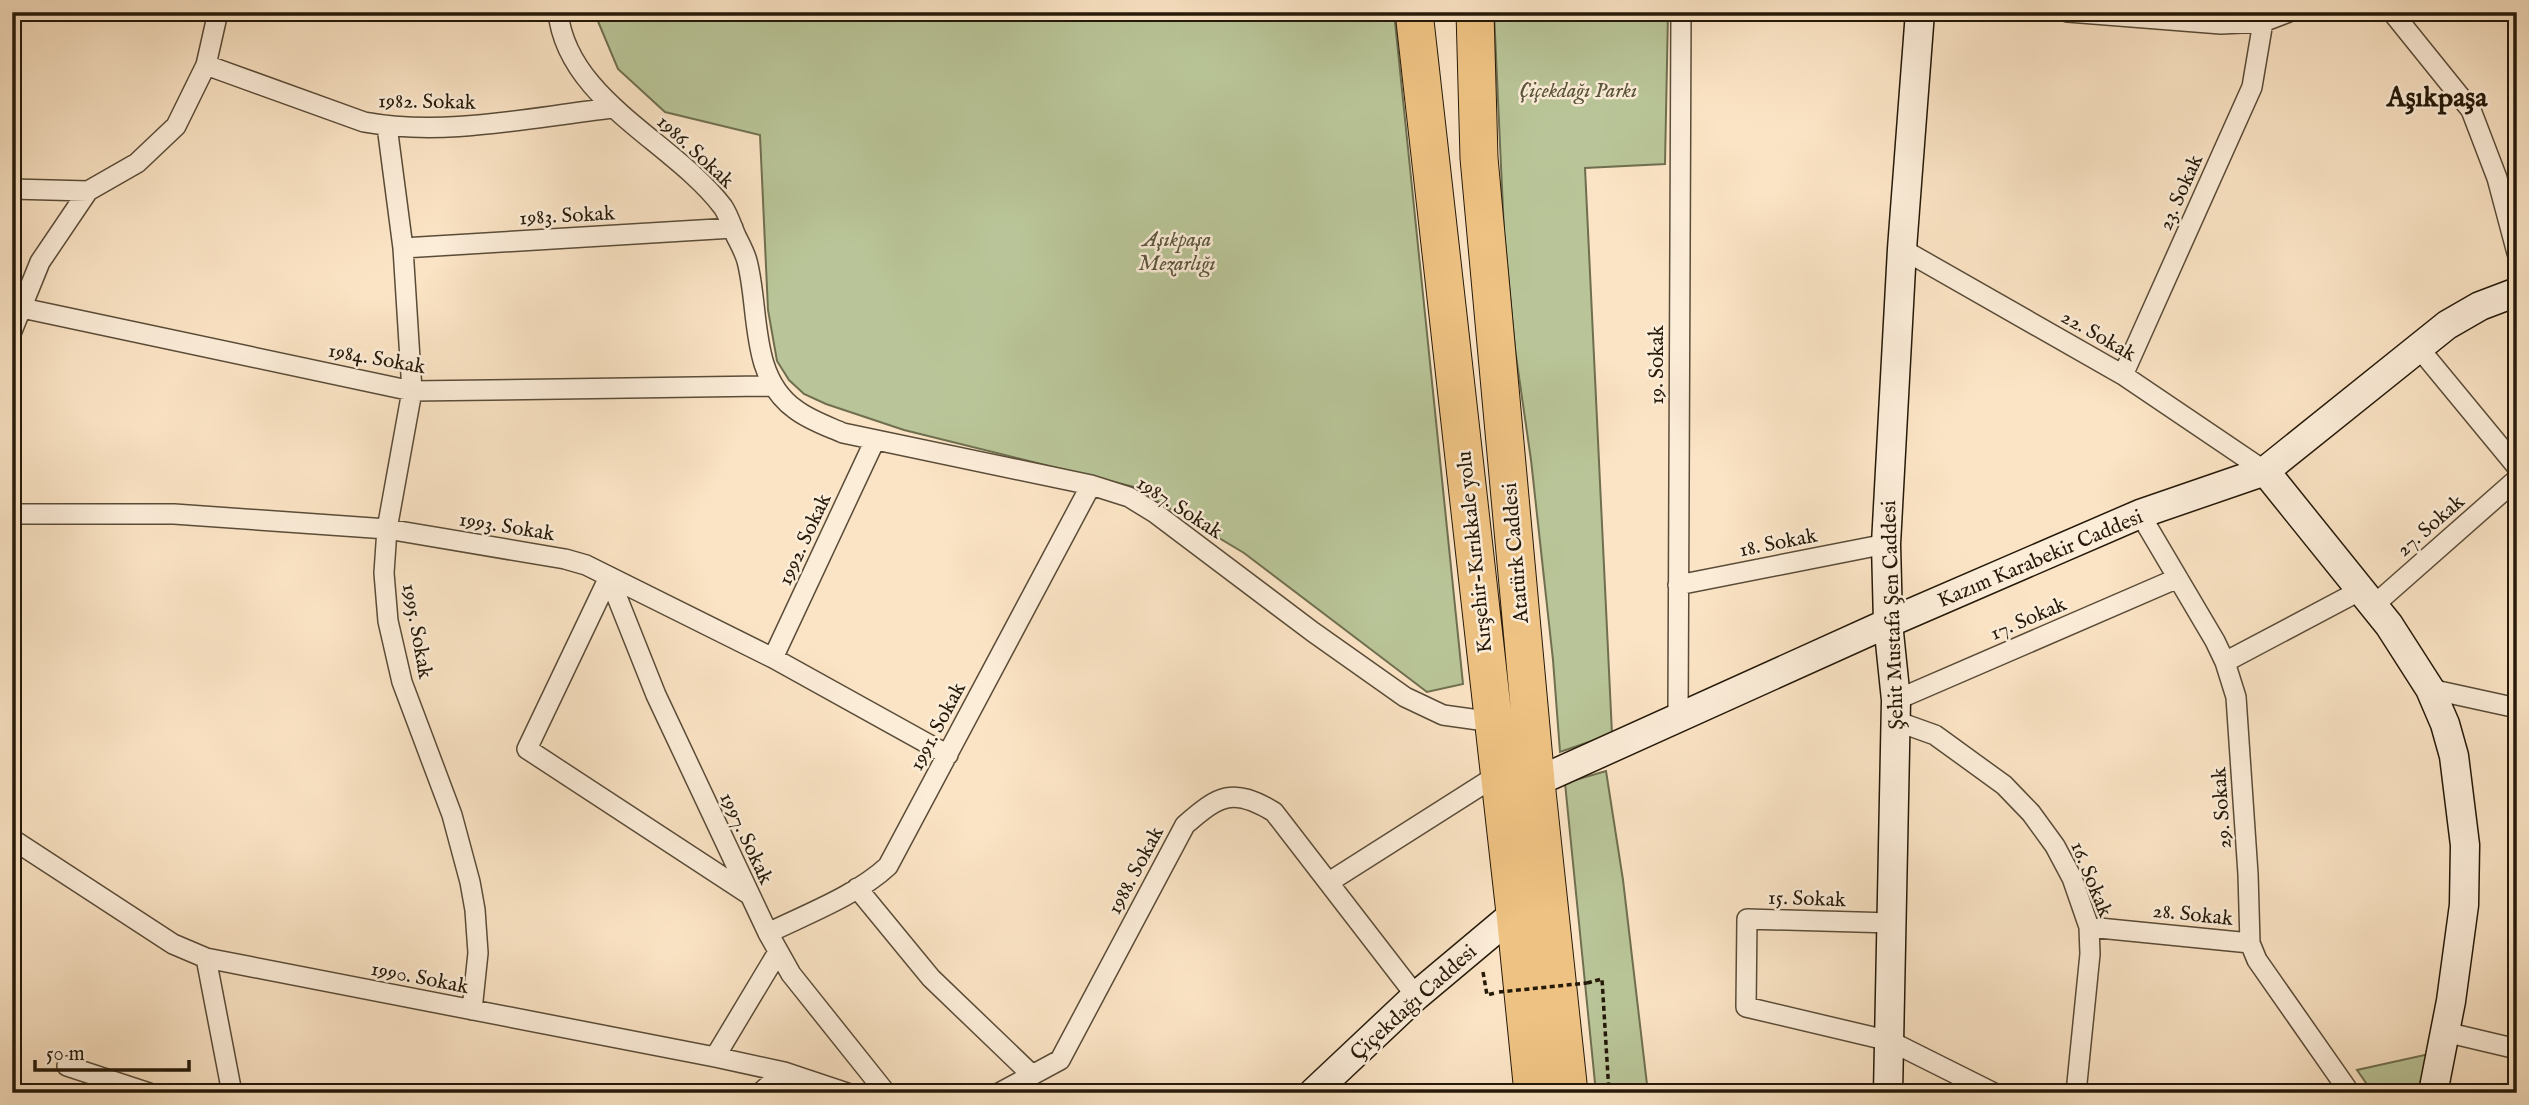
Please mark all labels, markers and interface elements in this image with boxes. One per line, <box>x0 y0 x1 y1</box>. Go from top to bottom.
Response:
park label: Çiçekdağı Parkı <box>1519 78 1637 105</box>
district label: Aşıkpaşa <box>2386 81 2488 116</box>
street label: 1982. Sokak <box>378 88 477 117</box>
street label: 1986. Sokak <box>650 109 740 195</box>
street label: 23. Sokak <box>2153 150 2210 235</box>
street label: 1983. Sokak <box>519 200 616 232</box>
park label: Aşıkpaşa Mezarlığı <box>1138 227 1216 278</box>
street label: 22. Sokak <box>2056 304 2141 369</box>
street label: 19. Sokak <box>1644 324 1671 405</box>
street label: 1984. Sokak <box>326 338 428 381</box>
street label: Kırşehir-Kırıkkale yolu <box>1451 449 1500 654</box>
street label: 1987. Sokak <box>1131 470 1228 547</box>
street label: Atatürk Caddesi <box>1497 481 1536 625</box>
street label: 1992. Sokak <box>772 489 839 590</box>
street label: 27. Sokak <box>2391 489 2471 563</box>
street label: Şehit Mustafa Şen Caddesi <box>1876 500 1911 730</box>
street label: Kazım Karabekir Caddesi <box>1934 504 2147 615</box>
street label: 1993. Sokak <box>457 507 557 548</box>
street label: 18. Sokak <box>1737 523 1820 564</box>
street label: 1995. Sokak <box>395 581 438 682</box>
street label: 17. Sokak <box>1986 591 2072 647</box>
street label: 1991. Sokak <box>904 677 973 776</box>
street label: 29. Sokak <box>2206 765 2239 850</box>
street label: 1997. Sokak <box>713 788 779 890</box>
street label: 1988. Sokak <box>1102 821 1171 919</box>
street label: 16. Sokak <box>2063 838 2118 922</box>
street label: 15. Sokak <box>1767 885 1847 914</box>
street label: 28. Sokak <box>2151 898 2235 933</box>
street label: Çiçekdağı Caddesi <box>1345 939 1483 1067</box>
street label: 1990. Sokak <box>368 956 472 1001</box>
scale bar <box>35 1028 189 1072</box>
text: 50 m <box>46 1041 85 1068</box>

